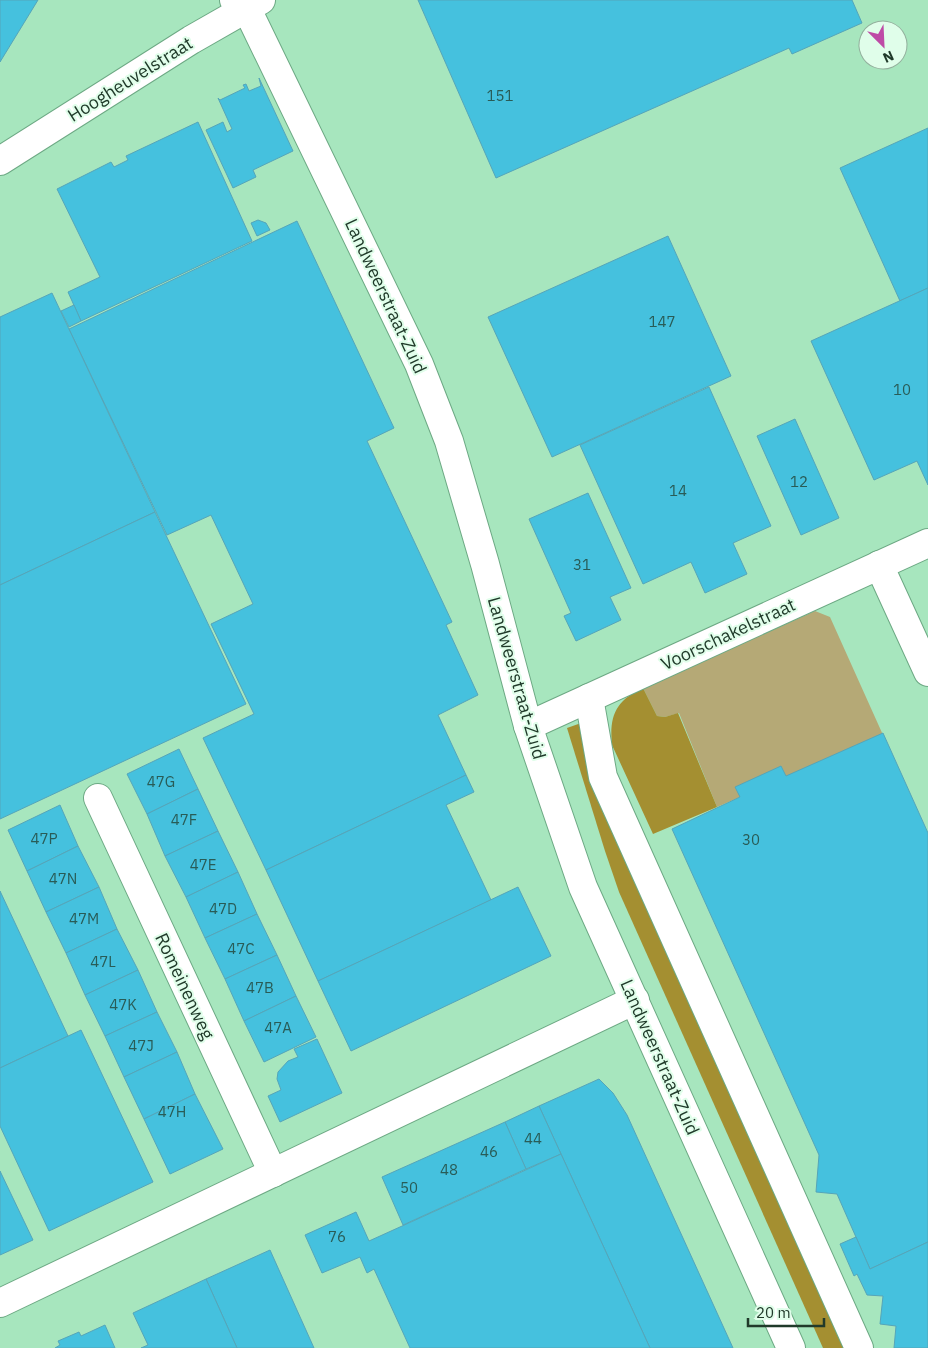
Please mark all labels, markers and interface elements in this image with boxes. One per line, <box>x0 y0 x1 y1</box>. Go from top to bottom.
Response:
north arrow <box>858 20 908 70</box>
street label: Hoogheuvelstraat <box>63 31 197 127</box>
text: N <box>880 47 897 67</box>
house number: 151 <box>486 86 514 105</box>
street label: Landweerstraat-Zuid <box>340 215 432 377</box>
house number: 147 <box>648 312 676 331</box>
house number: 10 <box>893 380 911 399</box>
house number: 12 <box>790 472 808 491</box>
house number: 14 <box>669 481 687 500</box>
house number: 31 <box>573 555 591 574</box>
street label: Voorschakelstraat <box>657 593 799 675</box>
street label: Landweerstraat-Zuid <box>483 594 551 762</box>
house number: 47G <box>147 772 175 791</box>
house number: 47F <box>171 810 197 829</box>
house number: 47P <box>30 829 58 848</box>
house number: 30 <box>742 830 760 849</box>
house number: 47E <box>190 855 216 874</box>
house number: 47N <box>49 869 77 888</box>
house number: 47D <box>209 899 237 918</box>
house number: 47M <box>69 909 99 928</box>
street label: Romeinenweg <box>150 929 220 1043</box>
house number: 47C <box>227 939 255 958</box>
house number: 47L <box>90 952 116 971</box>
street label: Landweerstraat-Zuid <box>615 976 705 1138</box>
house number: 47B <box>246 978 274 997</box>
house number: 47K <box>109 995 137 1014</box>
house number: 47A <box>264 1018 292 1037</box>
house number: 47J <box>128 1036 154 1055</box>
house number: 47H <box>158 1102 186 1121</box>
house number: 44 <box>524 1129 542 1148</box>
house number: 46 <box>480 1142 498 1161</box>
house number: 48 <box>440 1160 458 1179</box>
house number: 50 <box>400 1178 418 1197</box>
house number: 76 <box>328 1227 346 1246</box>
scale bar <box>748 1296 824 1328</box>
text: 20 m <box>756 1303 791 1322</box>

